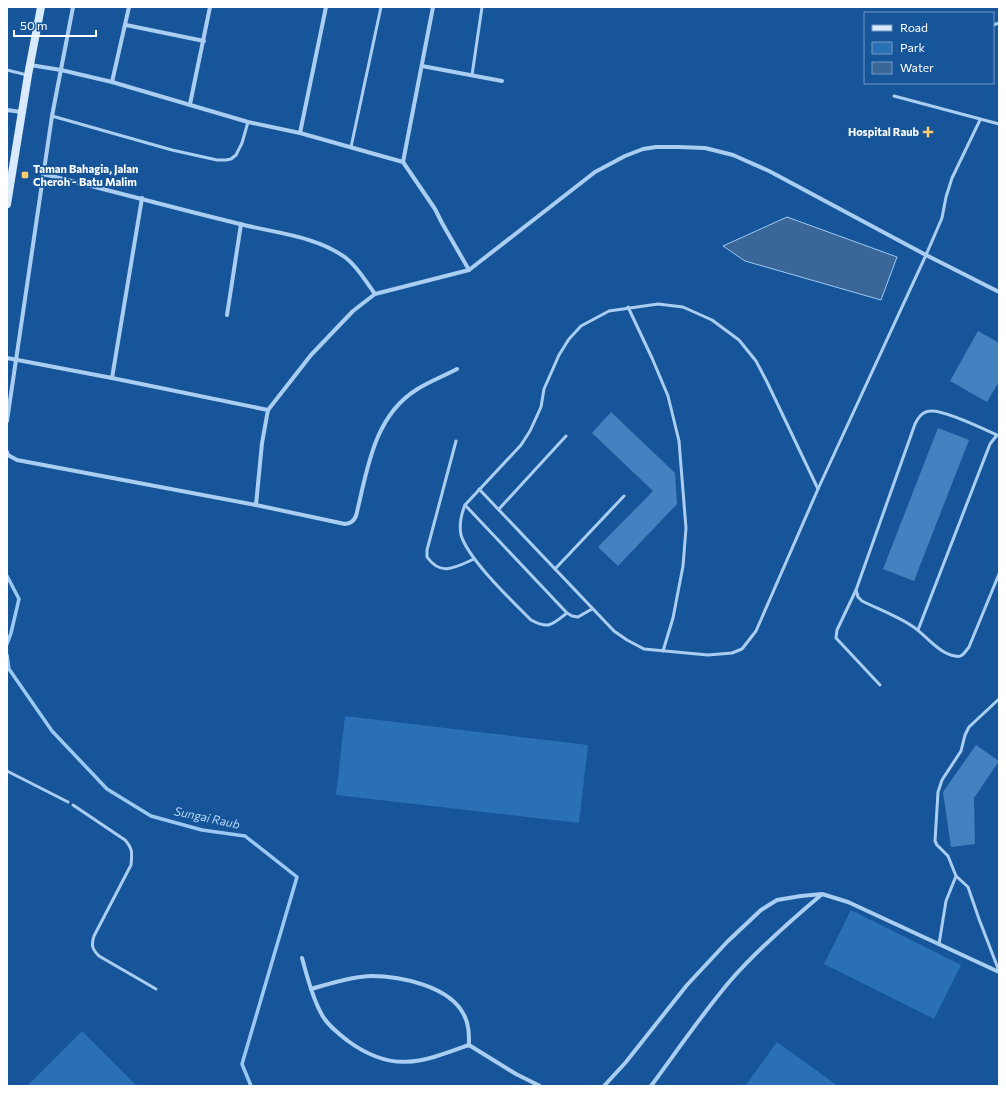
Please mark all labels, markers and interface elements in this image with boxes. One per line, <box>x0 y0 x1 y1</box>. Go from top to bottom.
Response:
scale bar <box>14 12 96 38</box>
legend <box>864 12 994 84</box>
text: 50 m <box>20 18 48 32</box>
text: Road <box>900 20 928 34</box>
text: Park <box>900 40 926 54</box>
text: Water <box>900 60 934 74</box>
place label: Hospital Raub <box>848 125 919 138</box>
marker: Hospital Raub <box>922 126 934 138</box>
place label: Taman Bahagia, Jalan Cheroh - Batu Malim <box>33 162 138 188</box>
marker: Taman Bahagia, Jalan Cheroh - Batu Malim <box>20 170 30 180</box>
water label: Sungai Raub <box>173 803 241 831</box>

